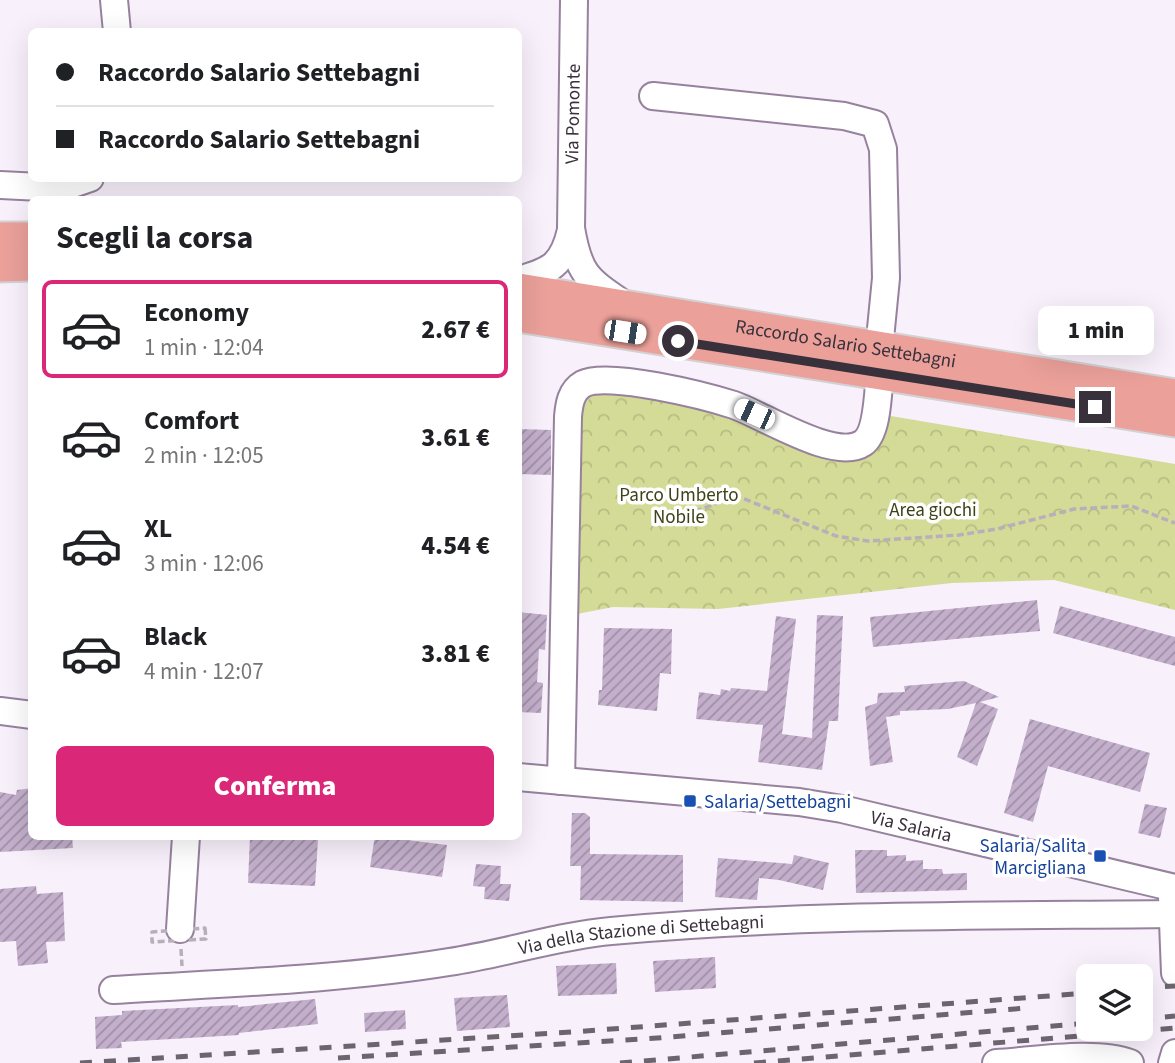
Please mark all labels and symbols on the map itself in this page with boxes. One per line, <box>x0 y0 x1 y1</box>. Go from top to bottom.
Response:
street label: Via Pomonte <box>559 64 588 164</box>
callout: 1 min <box>1037 306 1153 354</box>
street label: Raccordo Salario Settebagni <box>733 313 958 375</box>
car <box>603 318 648 346</box>
route start <box>662 325 694 357</box>
route end <box>1079 391 1111 423</box>
car <box>731 396 778 432</box>
park label: Parco Umberto Nobile <box>619 482 739 531</box>
park label: Area giochi <box>889 497 977 524</box>
place label: Salaria/Settebagni <box>704 789 851 816</box>
marker: Salaria/Settebagni <box>682 793 698 809</box>
street label: Via Salaria <box>868 804 955 850</box>
place label: Salaria/Salita Marcigliana <box>980 833 1086 882</box>
marker: Salaria/Salita Marcigliana <box>1092 848 1108 864</box>
street label: Via della Stazione di Settebagni <box>516 909 765 963</box>

